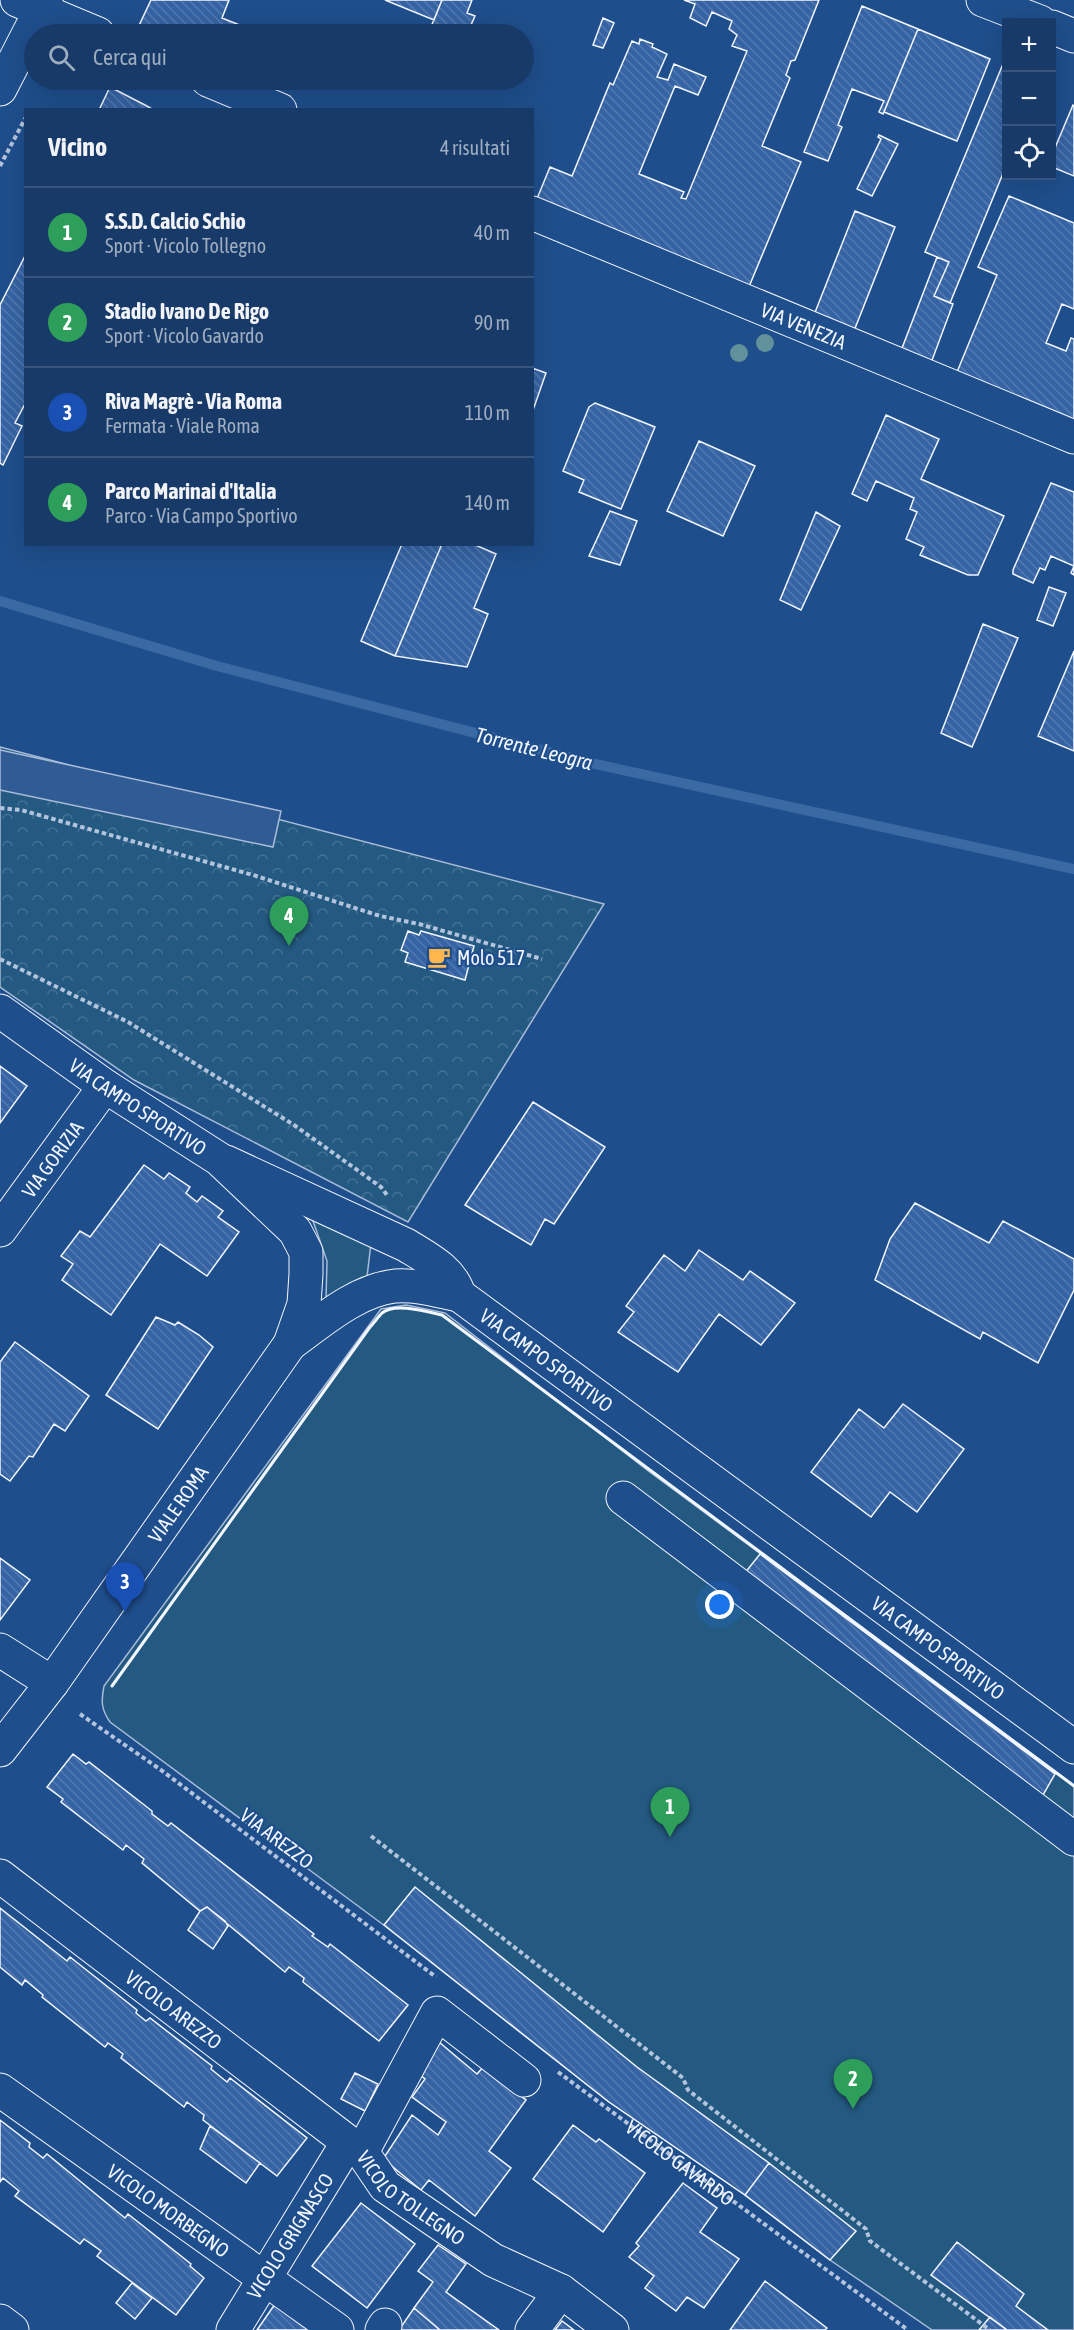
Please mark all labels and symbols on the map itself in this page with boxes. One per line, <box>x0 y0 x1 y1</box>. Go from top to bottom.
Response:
street label: VIA VENEZIA <box>758 297 850 353</box>
water label: Torrente Leogra <box>473 722 595 774</box>
pin: 4 <box>270 896 308 946</box>
cafe icon: Molo 517 <box>426 944 452 970</box>
place label: Molo 517 <box>457 946 525 969</box>
street label: VIA CAMPO SPORTIVO <box>65 1053 211 1160</box>
street label: VIA GORIZIA <box>16 1116 87 1202</box>
street label: VIA CAMPO SPORTIVO <box>476 1303 618 1416</box>
street label: VIALE ROMA <box>143 1461 213 1547</box>
pin: 3 <box>106 1562 144 1612</box>
your location <box>705 1590 734 1619</box>
street label: VIA CAMPO SPORTIVO <box>868 1591 1009 1704</box>
pin: 1 <box>650 1788 690 1837</box>
street label: VIA AREZZO <box>236 1803 318 1873</box>
street label: VICOLO AREZZO <box>121 1965 227 2053</box>
pin: 2 <box>834 2060 872 2109</box>
street label: VICOLO GAVARDO <box>622 2115 739 2210</box>
street label: VICOLO TOLLEGNO <box>353 2146 470 2249</box>
street label: VICOLO MORBEGNO <box>103 2159 234 2261</box>
street label: VICOLO GRIGNASCO <box>242 2169 338 2303</box>

